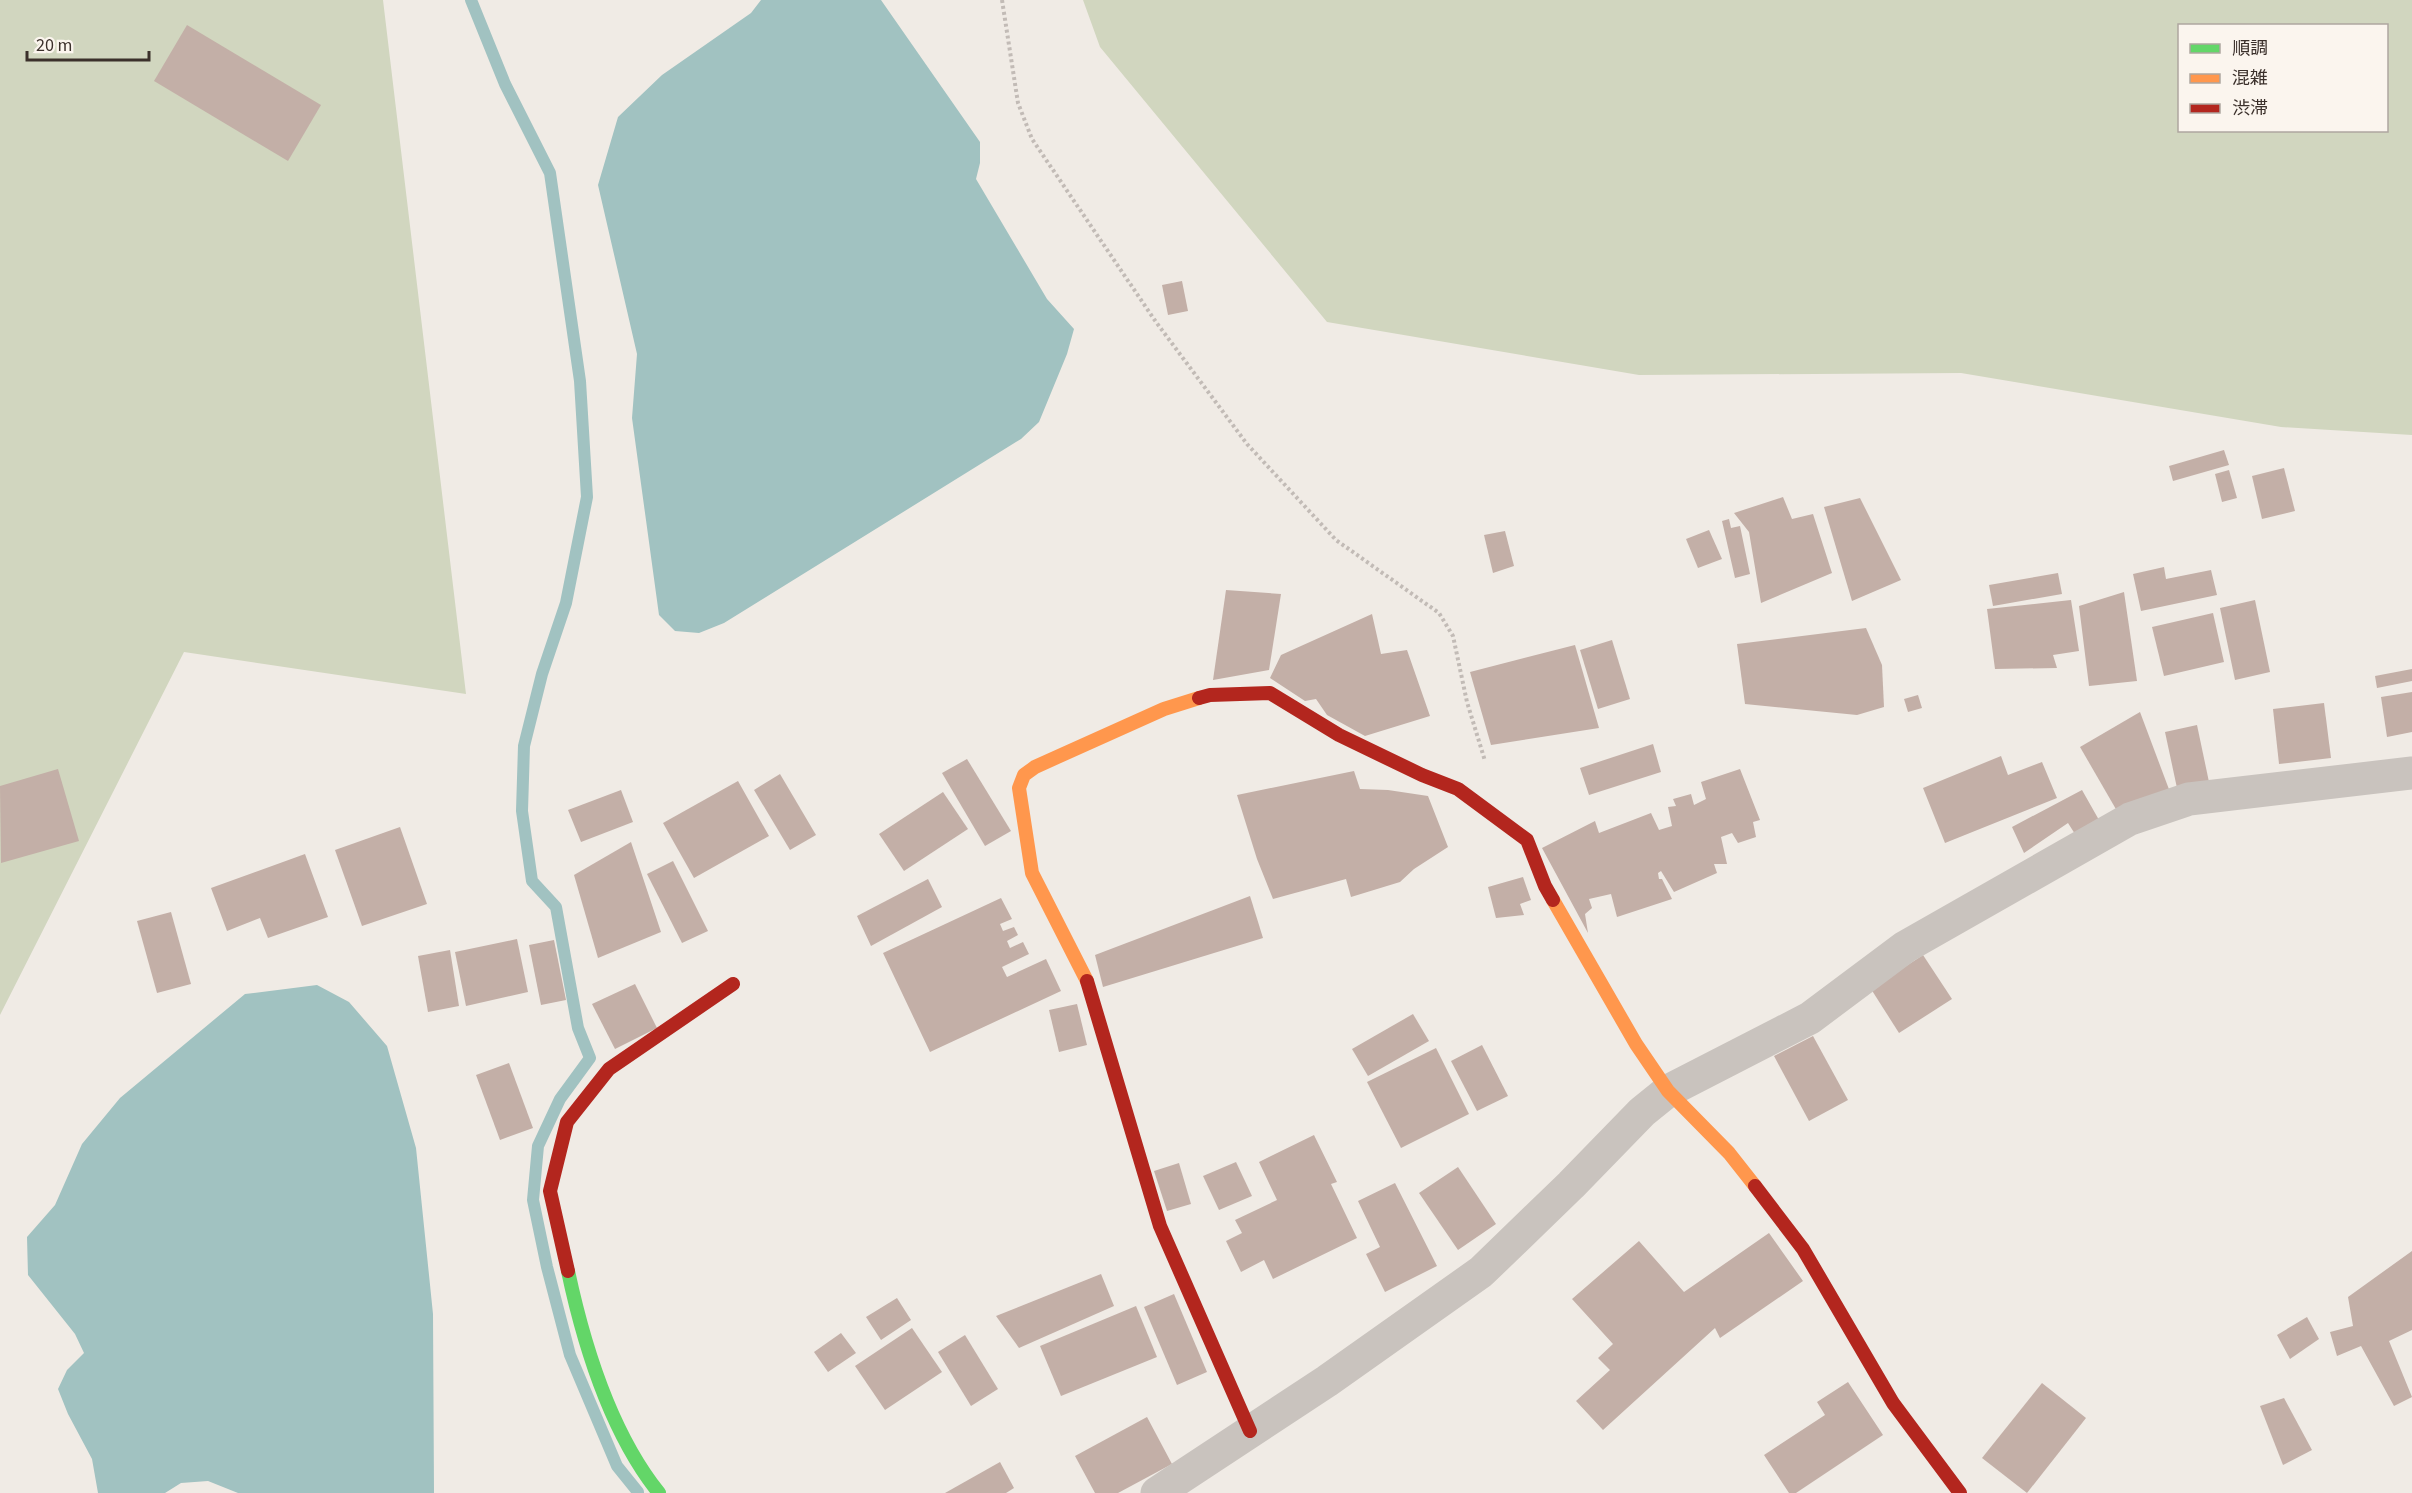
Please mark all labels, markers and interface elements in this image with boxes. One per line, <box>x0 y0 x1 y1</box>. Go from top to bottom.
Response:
scale bar <box>27 24 148 62</box>
legend <box>2178 24 2388 132</box>
text: 20 m <box>36 33 72 58</box>
text: 順調 <box>2232 36 2268 61</box>
text: 混雑 <box>2232 66 2268 91</box>
text: 渋滞 <box>2232 96 2268 121</box>

